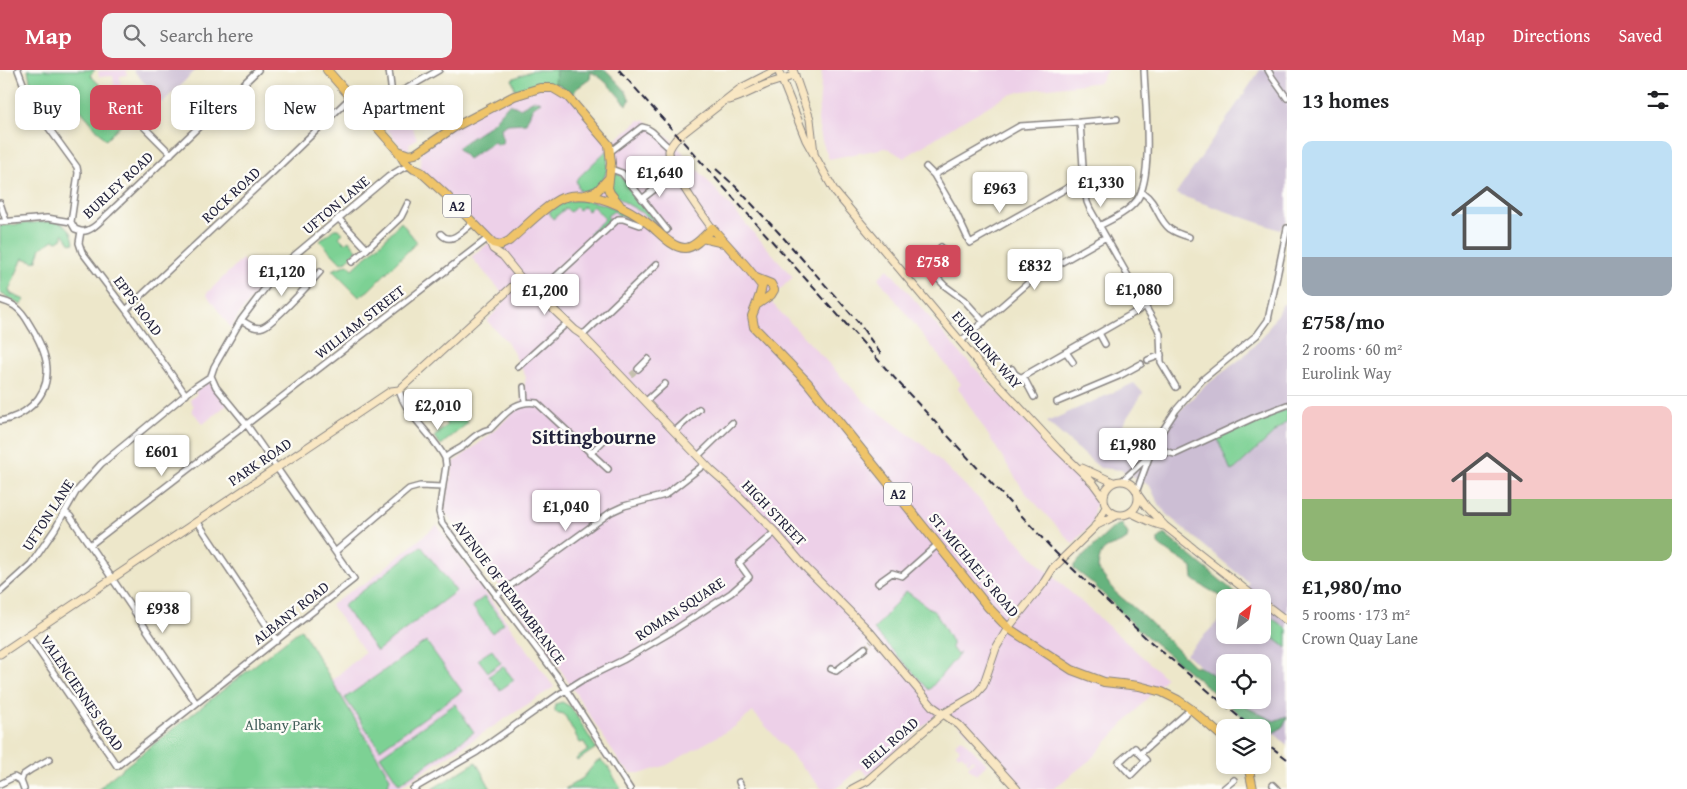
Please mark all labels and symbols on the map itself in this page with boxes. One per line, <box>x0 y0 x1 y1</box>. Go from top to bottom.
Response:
street label: BURLEY ROAD <box>78 146 158 223</box>
pin: £1,640 <box>619 156 701 198</box>
street label: ROCK ROAD <box>197 162 265 227</box>
pin: £1,330 <box>1060 166 1142 208</box>
street label: UFTON LANE <box>298 170 374 239</box>
pin: £963 <box>970 172 1030 214</box>
road number: A2 <box>443 194 471 218</box>
pin: £758 <box>903 244 963 287</box>
pin: £832 <box>1005 248 1065 291</box>
pin: £1,120 <box>241 254 323 297</box>
street label: EPPS ROAD <box>109 271 168 340</box>
pin: £1,080 <box>1098 272 1180 315</box>
pin: £1,200 <box>504 274 586 316</box>
street label: WILLIAM STREET <box>310 279 410 364</box>
street label: EUROLINK WAY <box>947 306 1027 393</box>
pin: £2,010 <box>397 388 479 431</box>
district label: Sittingbourne <box>532 422 656 451</box>
pin: £1,980 <box>1092 428 1174 470</box>
street label: PARK ROAD <box>224 433 296 491</box>
pin: £601 <box>132 434 192 477</box>
street label: UFTON LANE <box>17 474 79 555</box>
street label: HIGH STREET <box>737 475 812 551</box>
road number: A2 <box>884 482 912 506</box>
pin: £1,040 <box>525 490 607 532</box>
street label: ST. MICHAEL'S ROAD <box>924 508 1024 622</box>
street label: AVENUE OF REMEMBRANCE <box>448 515 571 669</box>
street label: ROMAN SQUARE <box>631 571 729 645</box>
street label: ALBANY ROAD <box>248 576 333 649</box>
north arrow <box>1216 589 1271 644</box>
pin: £938 <box>133 592 193 634</box>
street label: VALENCIENNES ROAD <box>36 631 129 755</box>
street label: BELL ROAD <box>857 712 923 773</box>
park label: Albany Park <box>245 714 322 735</box>

